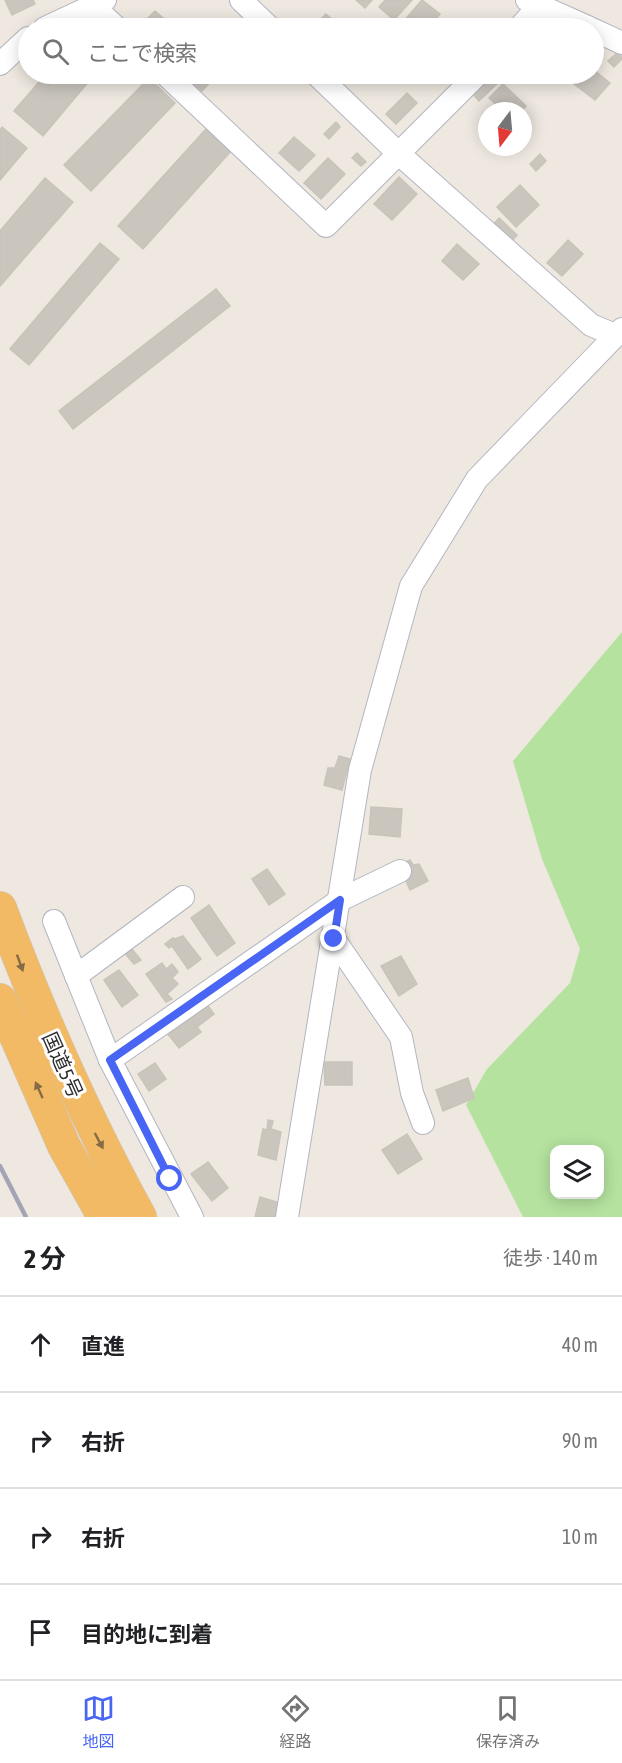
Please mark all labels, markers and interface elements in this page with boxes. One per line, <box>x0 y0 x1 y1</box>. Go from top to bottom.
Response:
search box <box>18 18 604 84</box>
icon: search <box>39 35 72 68</box>
text: ここで検索 <box>87 40 197 66</box>
north arrow <box>478 102 532 156</box>
route end <box>320 925 346 951</box>
one-way arrow <box>16 954 26 972</box>
street label: 国道5号 <box>38 1029 88 1101</box>
one-way arrow <box>34 1081 44 1099</box>
one-way arrow <box>94 1133 103 1150</box>
map controls <box>550 1145 604 1199</box>
button: layers <box>550 1145 604 1199</box>
route start <box>156 1165 182 1191</box>
text: 2 分 <box>24 1244 66 1274</box>
text: 徒歩 · 140 m <box>503 1246 598 1269</box>
icon: ahead <box>24 1328 57 1361</box>
text: 直進 <box>81 1333 125 1359</box>
text: 40 m <box>562 1333 598 1356</box>
icon: right <box>24 1424 57 1457</box>
text: 右折 <box>81 1429 125 1455</box>
text: 90 m <box>562 1429 598 1452</box>
icon: right <box>24 1520 57 1553</box>
text: 右折 <box>81 1525 125 1551</box>
text: 10 m <box>562 1525 598 1548</box>
icon: arrive <box>24 1616 57 1649</box>
text: 目的地に到着 <box>81 1621 213 1647</box>
tab: 地図 <box>82 1692 115 1752</box>
tab: 経路 <box>279 1692 312 1752</box>
tab: 保存済み <box>476 1692 540 1752</box>

